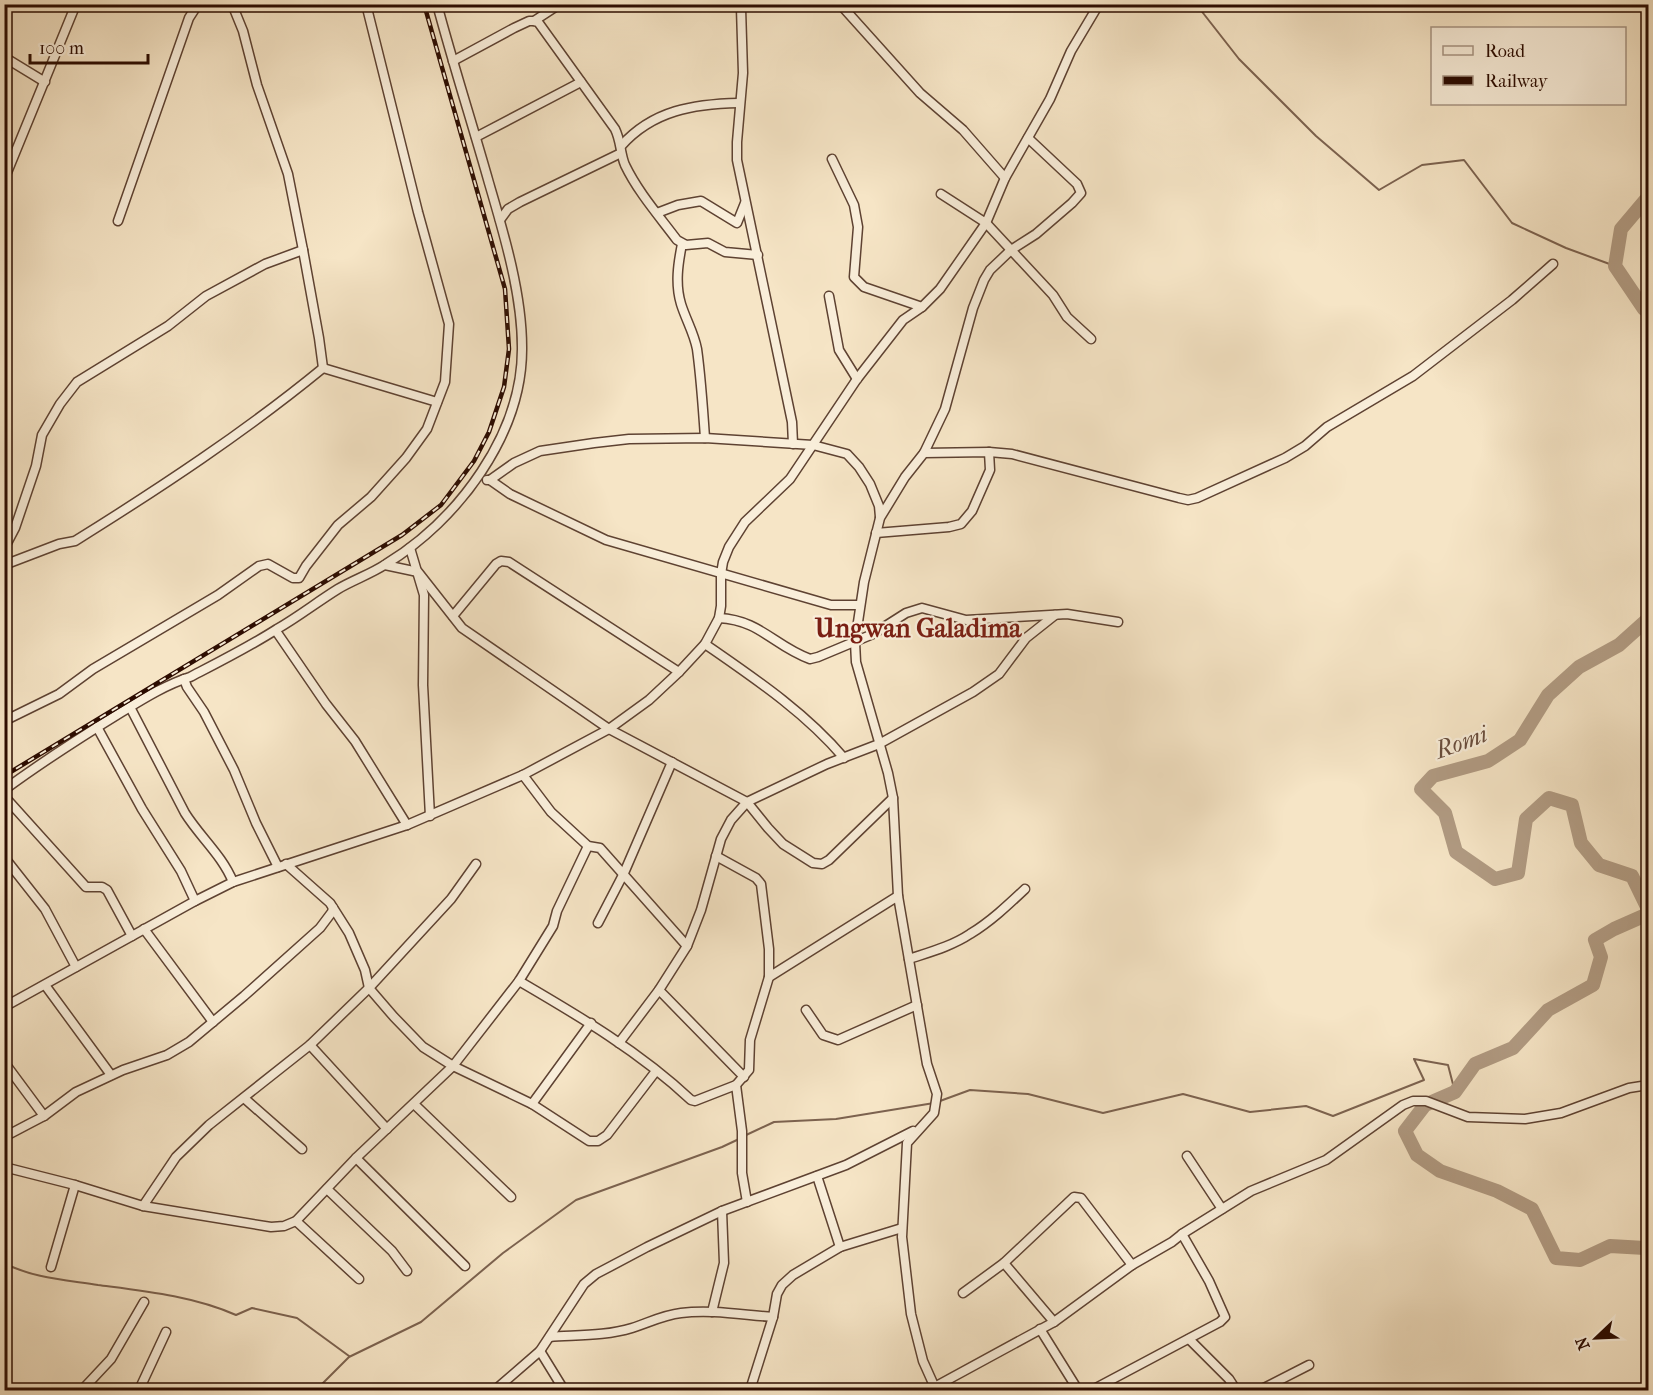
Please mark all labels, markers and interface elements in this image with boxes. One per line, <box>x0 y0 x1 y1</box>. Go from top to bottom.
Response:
scale bar <box>30 27 148 65</box>
legend <box>1431 27 1626 105</box>
text: 100 m <box>39 38 84 59</box>
text: Road <box>1485 41 1525 62</box>
text: Railway <box>1485 71 1549 92</box>
district label: Ungwan Galadima <box>814 613 1022 644</box>
water label: Romi <box>1429 719 1493 765</box>
north arrow <box>1566 1308 1626 1368</box>
text: N <box>1571 1334 1594 1353</box>

